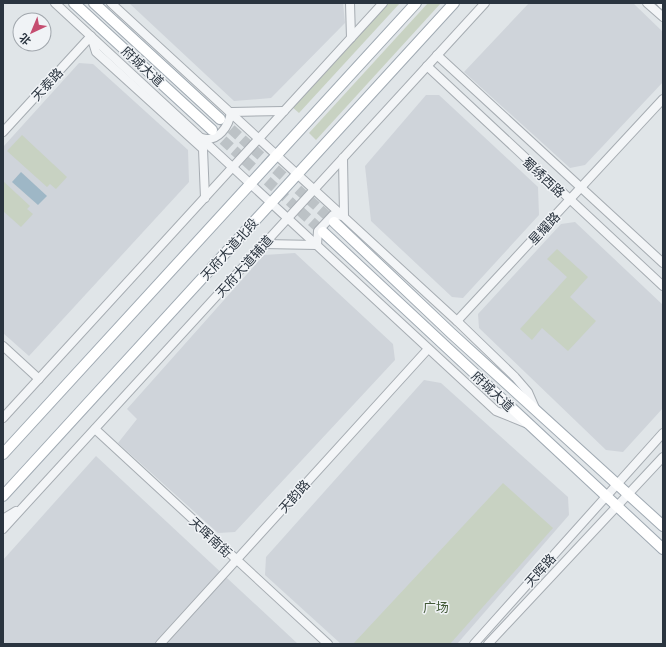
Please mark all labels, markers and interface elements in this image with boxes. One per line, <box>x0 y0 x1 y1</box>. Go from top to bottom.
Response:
north arrow <box>12 12 52 52</box>
text: 北 <box>16 31 33 48</box>
street label: 府城大道 <box>119 42 167 90</box>
street label: 天泰路 <box>28 64 66 104</box>
street label: 蜀绣西路 <box>520 153 568 201</box>
street label: 星耀路 <box>525 208 563 248</box>
street label: 天府大道北段 <box>197 215 261 283</box>
street label: 天府大道辅道 <box>212 232 276 300</box>
street label: 府城大道 <box>469 367 517 415</box>
street label: 天韵路 <box>275 476 313 516</box>
street label: 天晖南街 <box>187 513 235 561</box>
street label: 天晖路 <box>521 550 559 590</box>
park label: 广场 <box>423 599 449 615</box>

